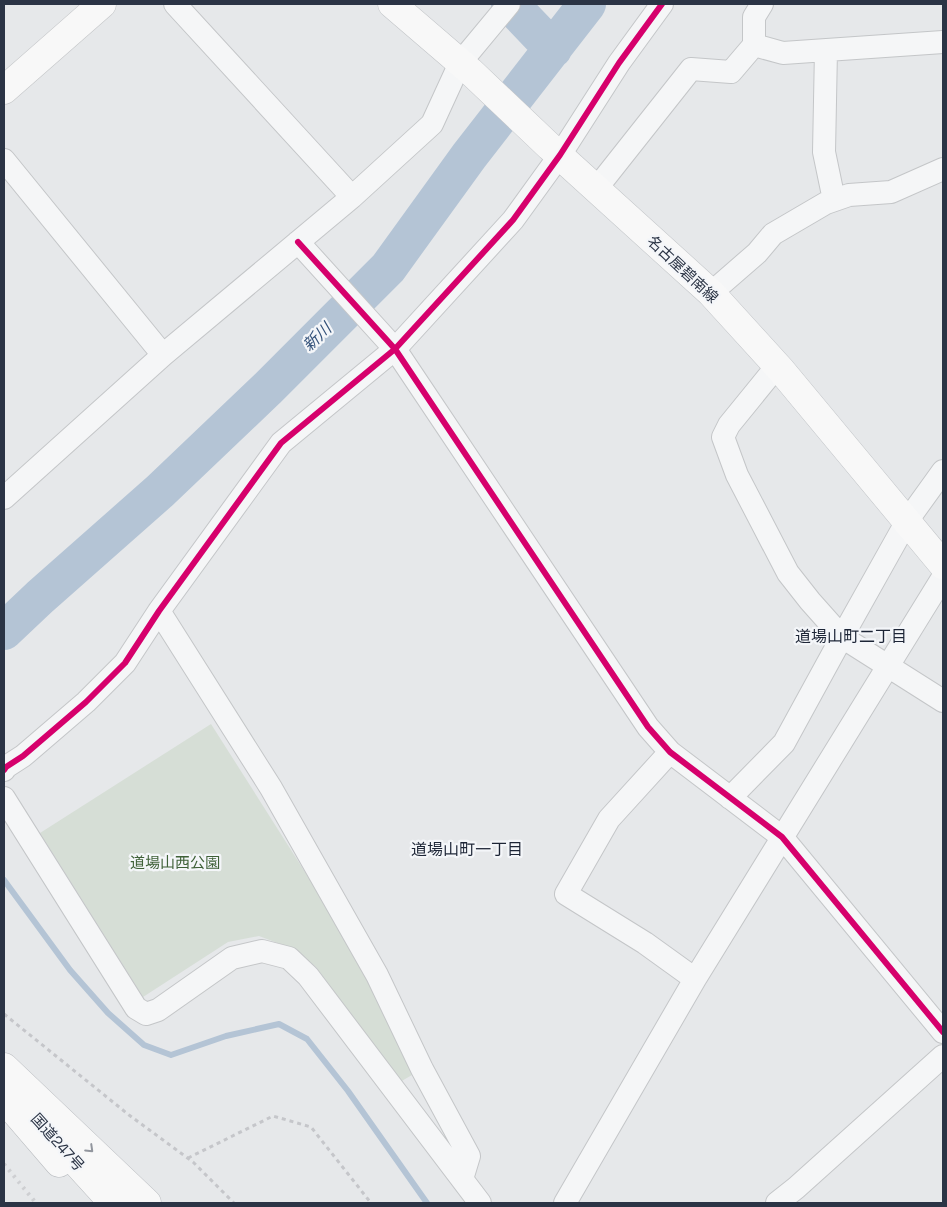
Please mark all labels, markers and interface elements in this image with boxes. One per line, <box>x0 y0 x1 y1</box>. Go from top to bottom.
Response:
street label: 名古屋碧南線 <box>644 231 722 307</box>
water label: 新川 <box>298 317 337 356</box>
district label: 道場山町二丁目 <box>795 626 907 647</box>
district label: 道場山町一丁目 <box>411 839 523 860</box>
park label: 道場山西公園 <box>130 853 220 872</box>
street label: 国道247号 <box>27 1109 89 1175</box>
one-way arrow <box>84 1143 93 1152</box>

